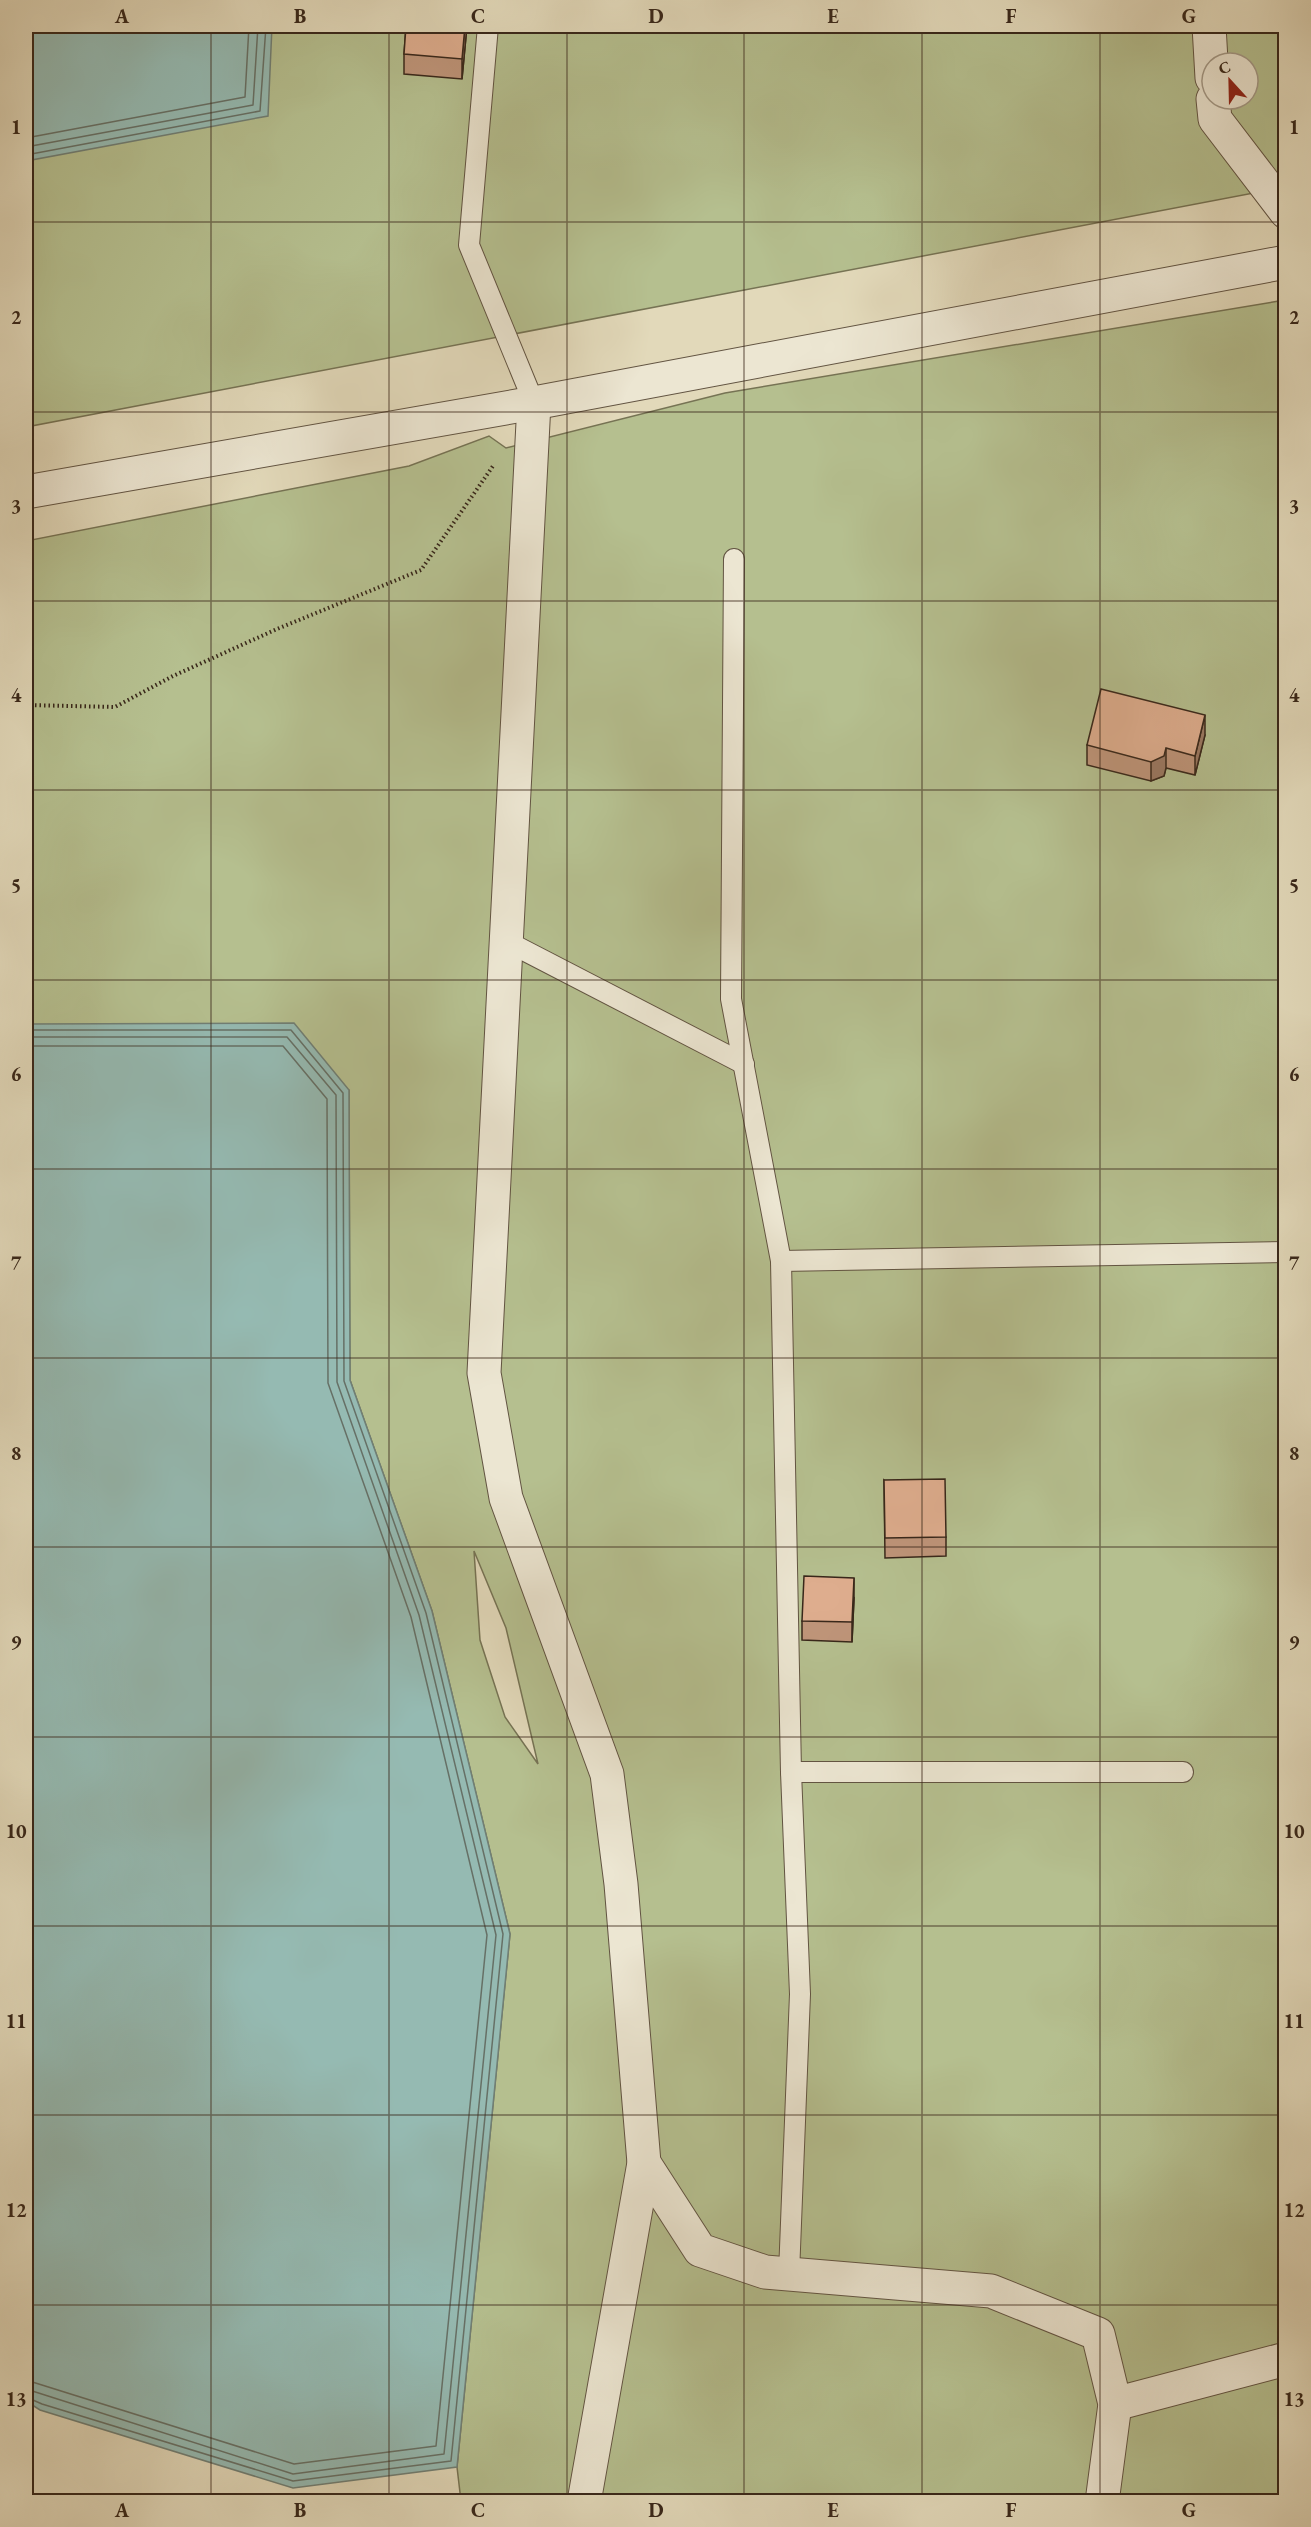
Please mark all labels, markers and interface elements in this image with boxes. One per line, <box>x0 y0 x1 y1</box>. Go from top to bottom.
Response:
text: A <box>114 3 130 29</box>
text: B <box>294 3 306 29</box>
text: C <box>471 3 485 29</box>
text: D <box>648 3 664 29</box>
text: E <box>827 3 839 29</box>
text: F <box>1006 3 1017 29</box>
text: G <box>1182 3 1196 29</box>
north arrow <box>1200 51 1260 111</box>
text: С <box>1215 56 1234 79</box>
text: 1 <box>11 114 21 140</box>
text: 1 <box>1289 114 1299 140</box>
text: 2 <box>11 304 22 330</box>
text: 2 <box>1289 304 1300 330</box>
text: 3 <box>11 493 21 519</box>
text: 3 <box>1289 493 1299 519</box>
text: 4 <box>11 682 22 708</box>
text: 4 <box>1289 682 1300 708</box>
text: 5 <box>11 872 21 898</box>
text: 5 <box>1289 872 1299 898</box>
text: 6 <box>11 1061 22 1087</box>
text: 6 <box>1289 1061 1300 1087</box>
text: 7 <box>11 1250 22 1276</box>
text: 7 <box>1289 1250 1300 1276</box>
text: 8 <box>11 1440 21 1466</box>
text: 8 <box>1289 1440 1299 1466</box>
text: 9 <box>11 1629 22 1655</box>
text: 9 <box>1289 1629 1300 1655</box>
text: 10 <box>5 1818 27 1844</box>
text: 10 <box>1283 1818 1305 1844</box>
text: 11 <box>5 2008 27 2034</box>
text: 11 <box>1283 2008 1305 2034</box>
text: 12 <box>5 2197 27 2223</box>
text: 12 <box>1283 2197 1305 2223</box>
text: 13 <box>5 2386 27 2412</box>
text: 13 <box>1283 2386 1305 2412</box>
text: A <box>114 2497 130 2523</box>
text: B <box>294 2497 306 2523</box>
text: C <box>471 2497 485 2523</box>
text: D <box>648 2497 664 2523</box>
text: E <box>827 2497 839 2523</box>
text: F <box>1006 2497 1017 2523</box>
text: G <box>1182 2497 1196 2523</box>

